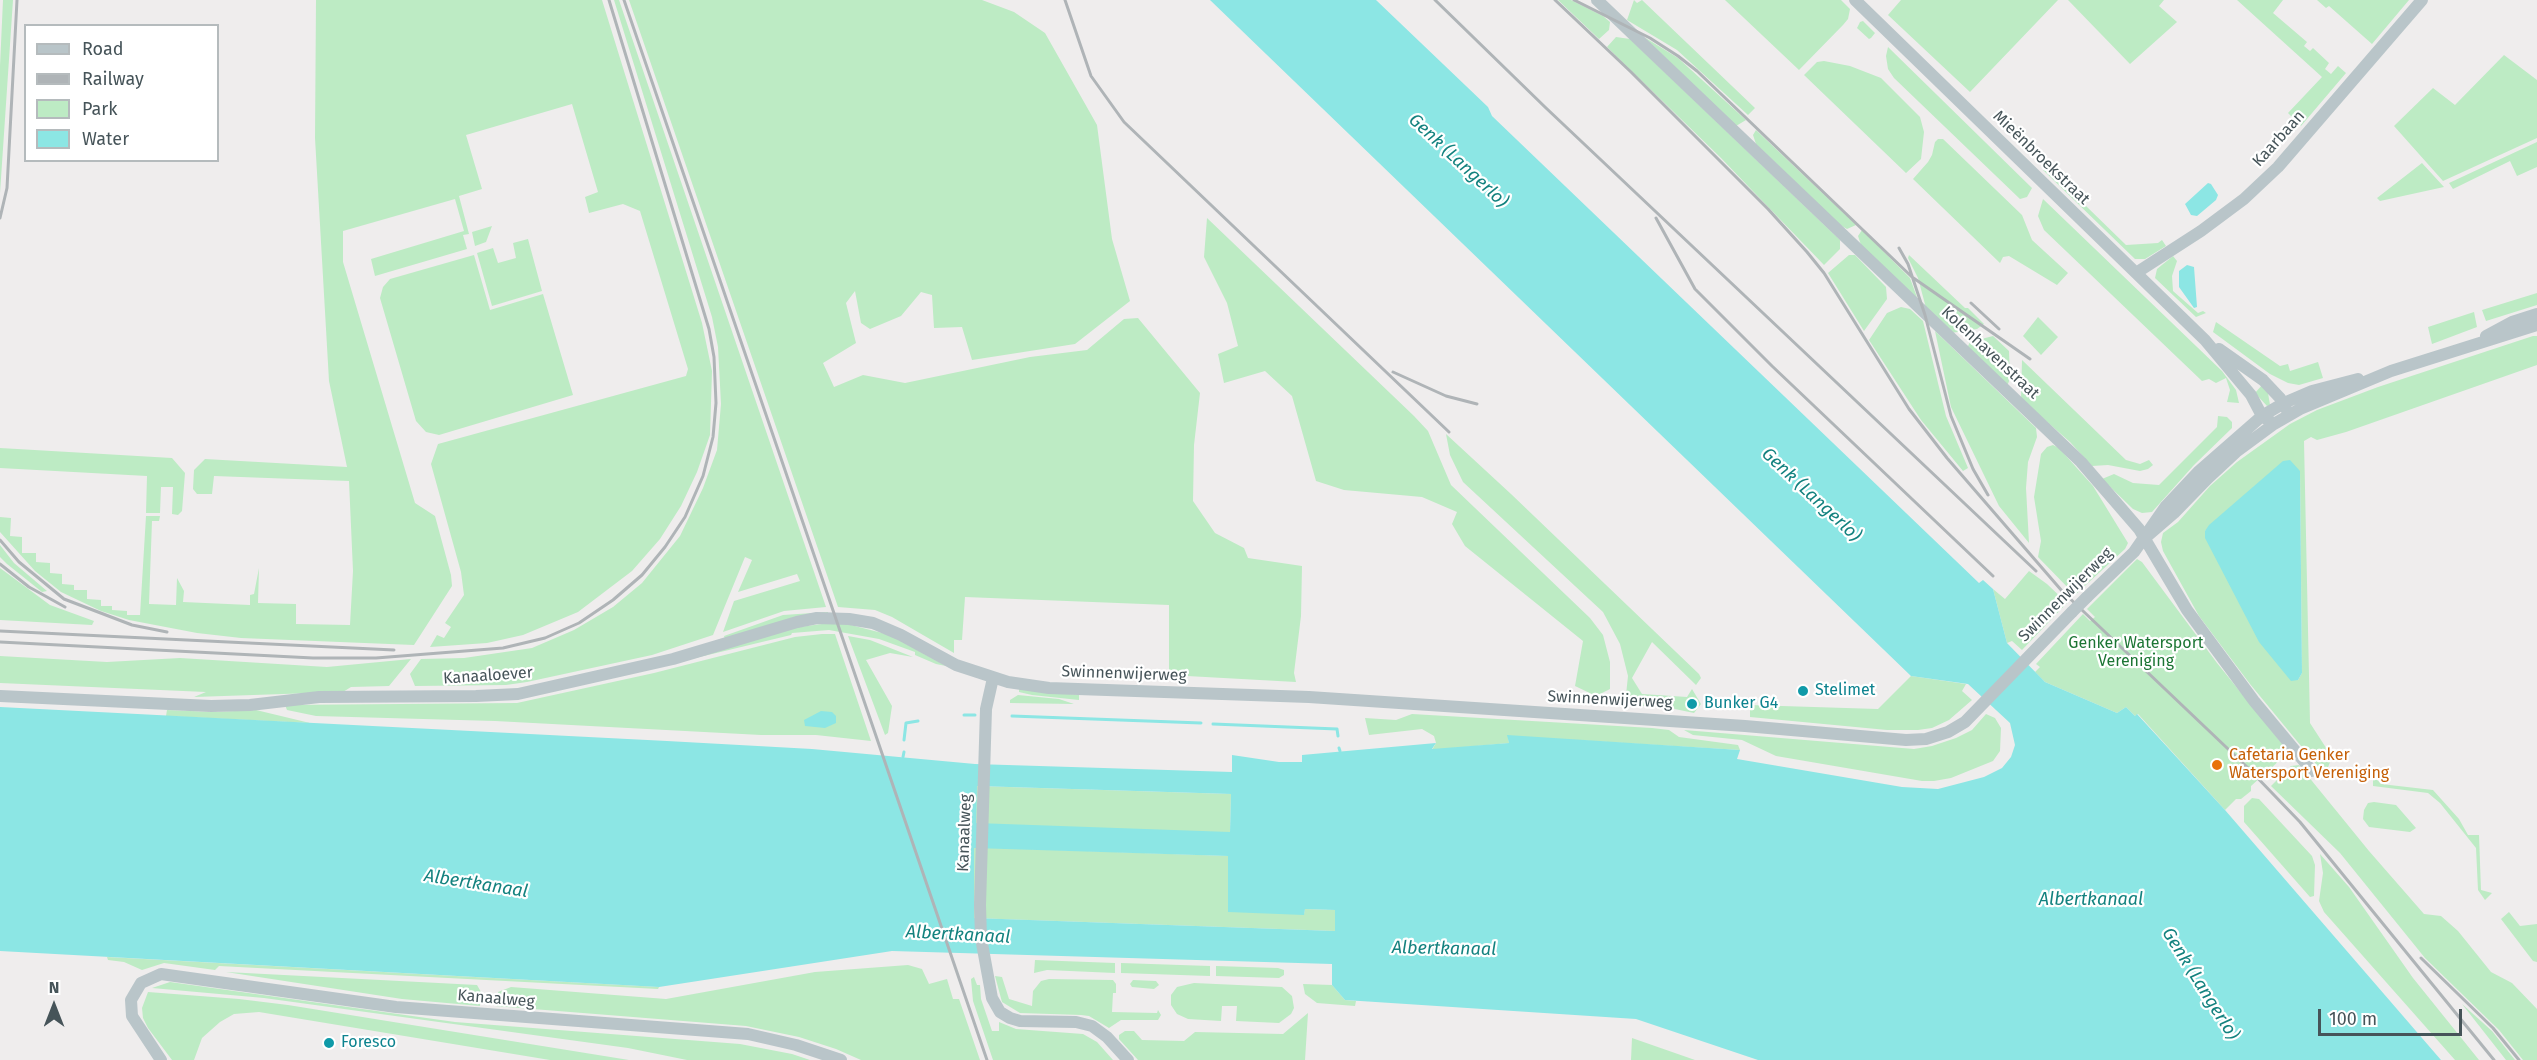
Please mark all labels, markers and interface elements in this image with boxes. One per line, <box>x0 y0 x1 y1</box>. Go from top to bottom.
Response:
legend <box>24 24 219 162</box>
text: Road <box>82 38 124 60</box>
text: Railway <box>82 68 144 90</box>
text: Park <box>82 98 117 120</box>
street label: Mieënbroekstraat <box>1989 107 2093 209</box>
street label: Kaarbaan <box>2249 107 2309 171</box>
water label: Genk (Langerlo) <box>1404 109 1512 213</box>
text: Water <box>82 128 129 150</box>
street label: Kolenhavenstraat <box>1937 303 2043 403</box>
water label: Genk (Langerlo) <box>1757 443 1865 547</box>
street label: Swinnenwijerweg <box>2015 544 2117 646</box>
park label: Genker Watersport Vereniging <box>2068 634 2204 672</box>
street label: Swinnenwijerweg <box>1061 662 1187 686</box>
street label: Kanaaloever <box>443 663 533 689</box>
place label: Stelimet <box>1815 681 1875 701</box>
marker: Stelimet <box>1796 684 1810 698</box>
street label: Swinnenwijerweg <box>1547 687 1673 713</box>
place label: Bunker G4 <box>1704 694 1778 714</box>
marker: Bunker G4 <box>1685 697 1699 711</box>
place label: Cafetaria Genker Watersport Vereniging <box>2229 746 2389 784</box>
marker: Cafetaria Genker Watersport Vereniging <box>2210 758 2224 772</box>
street label: Kanaalweg <box>954 794 976 872</box>
water label: Albertkanaal <box>423 865 529 903</box>
water label: Albertkanaal <box>2039 889 2143 911</box>
water label: Albertkanaal <box>905 921 1011 949</box>
water label: Genk (Langerlo) <box>2157 924 2243 1044</box>
water label: Albertkanaal <box>1392 937 1496 961</box>
north arrow <box>24 976 84 1036</box>
text: N <box>49 978 59 997</box>
street label: Kanaalweg <box>456 986 536 1012</box>
scale bar <box>2321 997 2465 1035</box>
text: 100 m <box>2329 1008 2377 1030</box>
place label: Foresco <box>341 1033 396 1053</box>
marker: Foresco <box>322 1036 336 1050</box>

